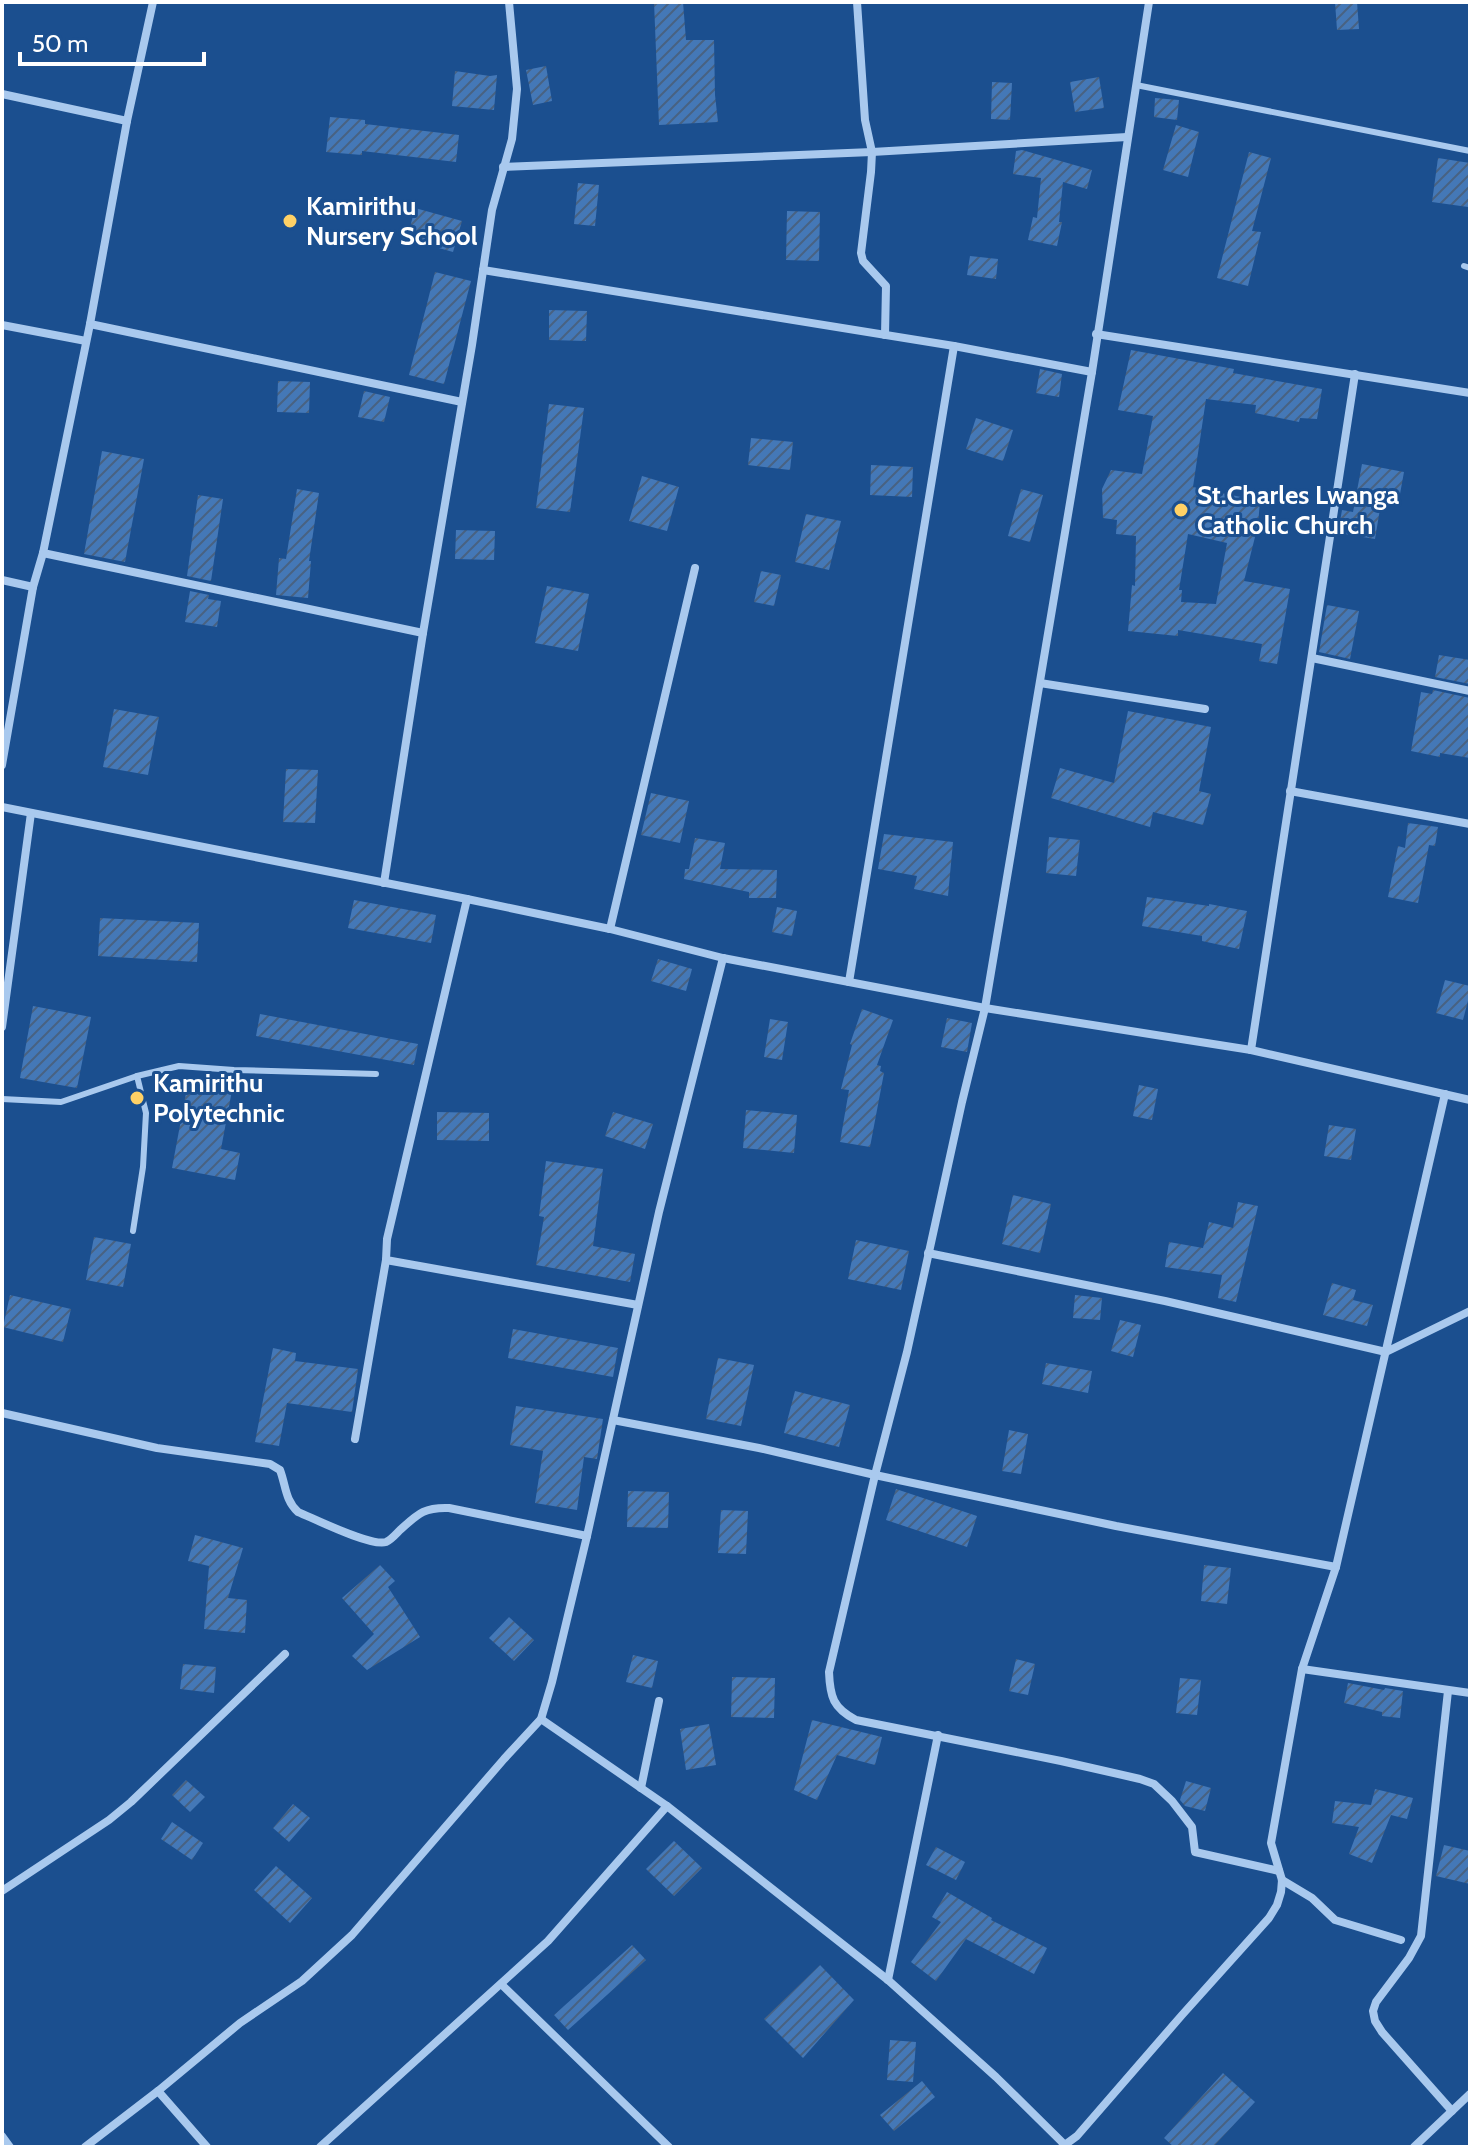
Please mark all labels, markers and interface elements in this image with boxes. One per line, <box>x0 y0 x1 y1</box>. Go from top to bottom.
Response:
scale bar <box>20 16 204 66</box>
text: 50 m <box>32 29 88 58</box>
place label: Kamirithu Nursery School <box>306 190 478 252</box>
marker: Kamirithu Nursery School <box>281 212 299 230</box>
place label: St.Charles Lwanga Catholic Church <box>1197 479 1399 541</box>
marker: St.Charles Lwanga Catholic Church <box>1172 501 1190 519</box>
place label: Kamirithu Polytechnic <box>153 1067 285 1129</box>
marker: Kamirithu Polytechnic <box>128 1089 146 1107</box>

